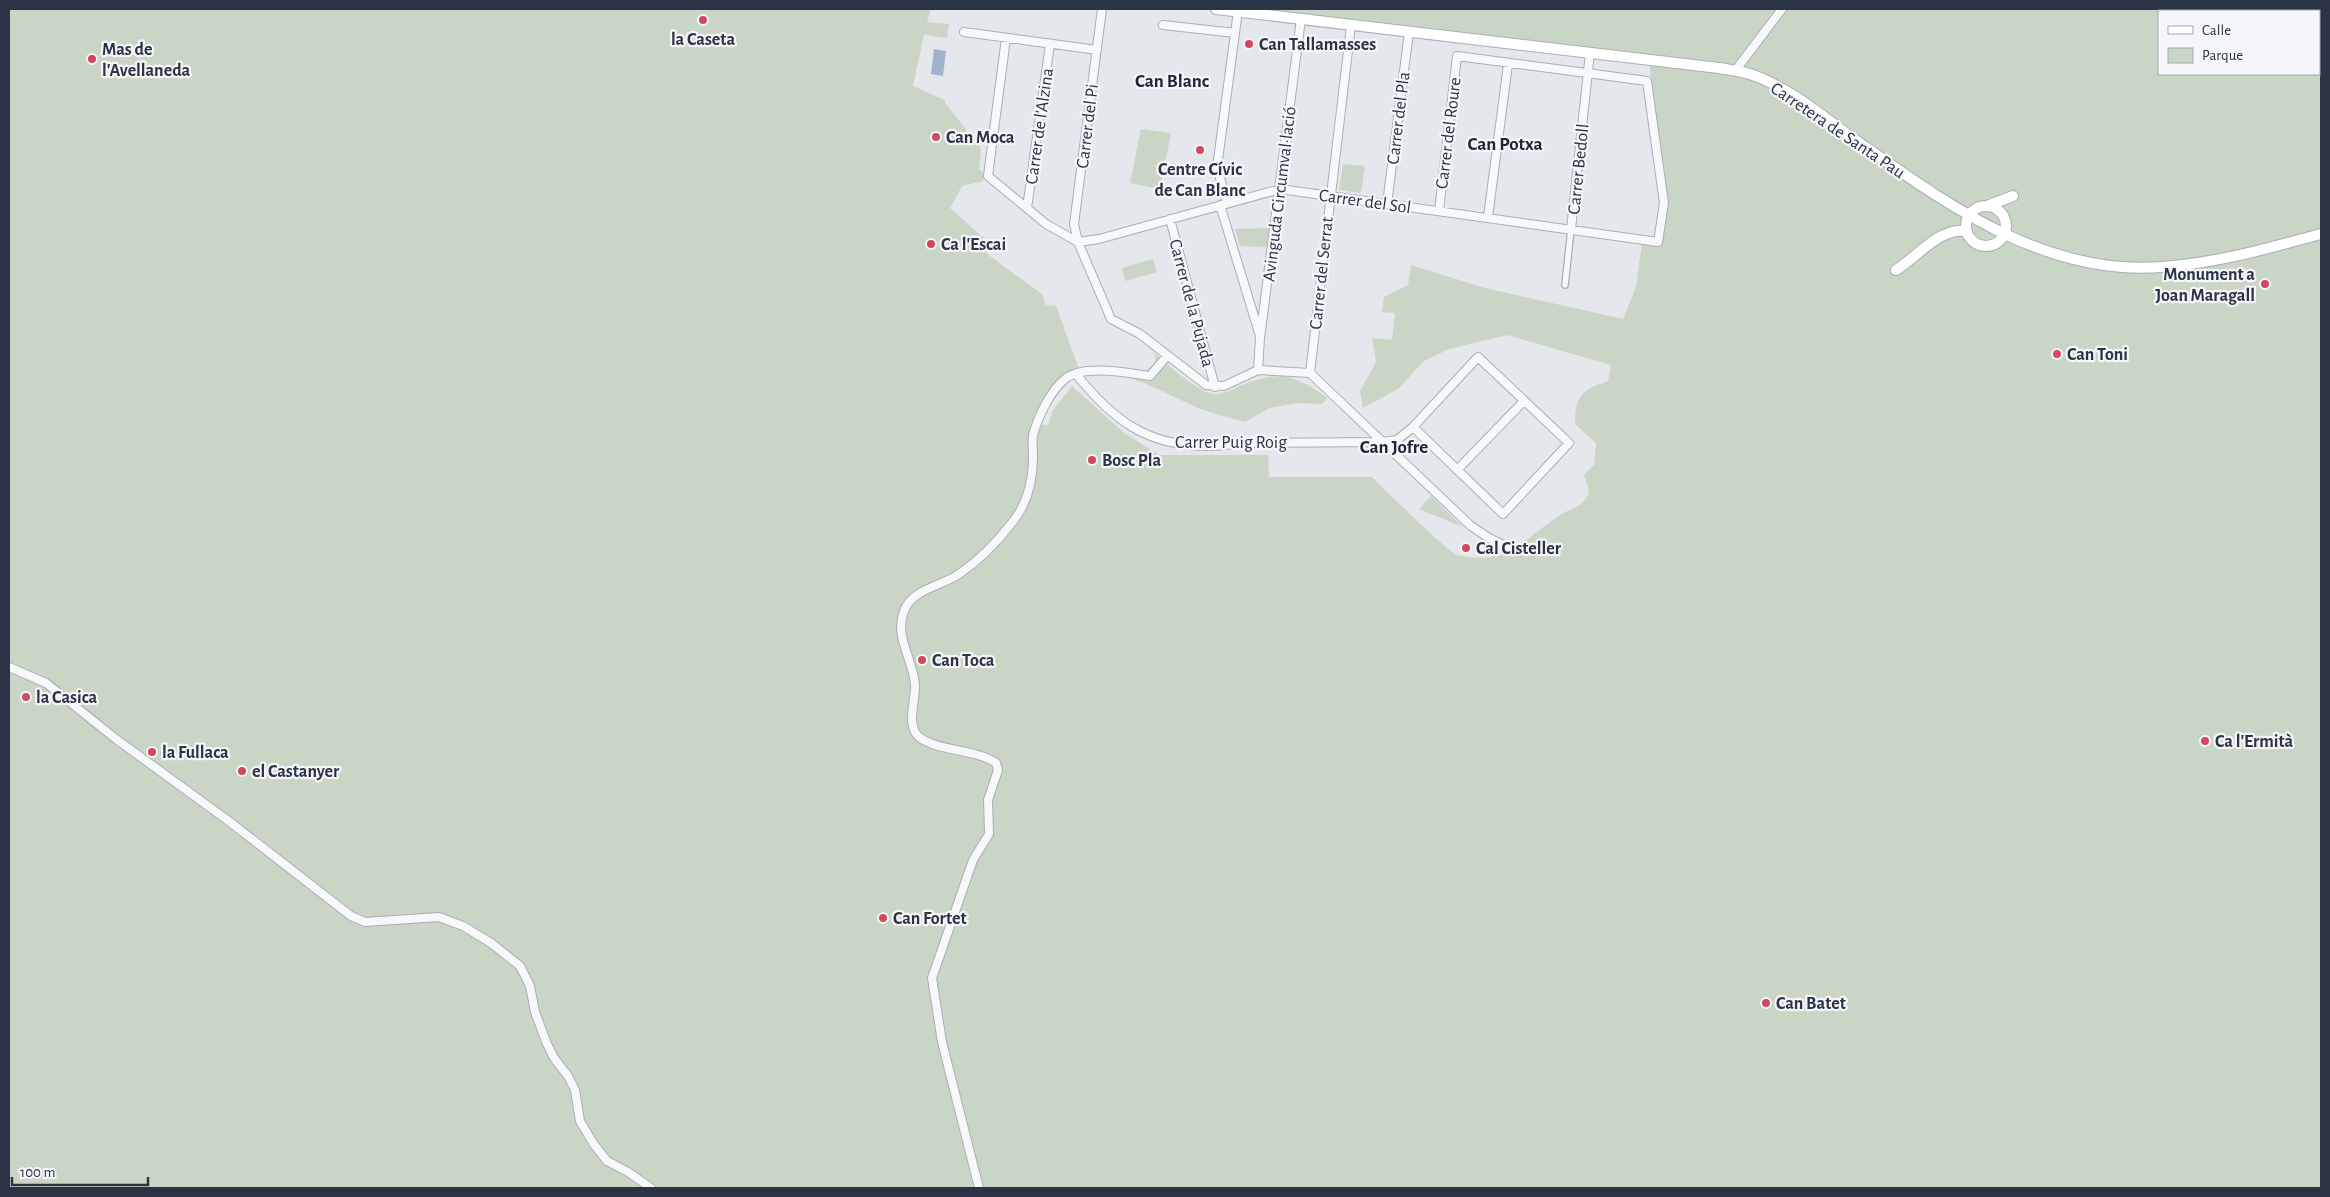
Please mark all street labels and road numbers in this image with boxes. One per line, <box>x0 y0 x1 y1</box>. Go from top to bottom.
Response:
street label: Carrer de l'Alzina <box>1023 67 1057 186</box>
street label: Carrer del Pla <box>1384 71 1414 166</box>
street label: Carrer del Roure <box>1433 76 1465 190</box>
street label: Carretera de Santa Pau <box>1767 79 1908 182</box>
street label: Carrer del Pi <box>1074 83 1102 169</box>
street label: Avinguda Circumval·lació <box>1260 105 1300 283</box>
street label: Carrer Bedoll <box>1565 123 1593 215</box>
street label: Carrer del Sol <box>1318 187 1412 217</box>
street label: Carrer del Serrat <box>1307 216 1337 330</box>
street label: Carrer de la Pujada <box>1165 237 1217 369</box>
street label: Carrer Puig Roig <box>1175 434 1287 452</box>

